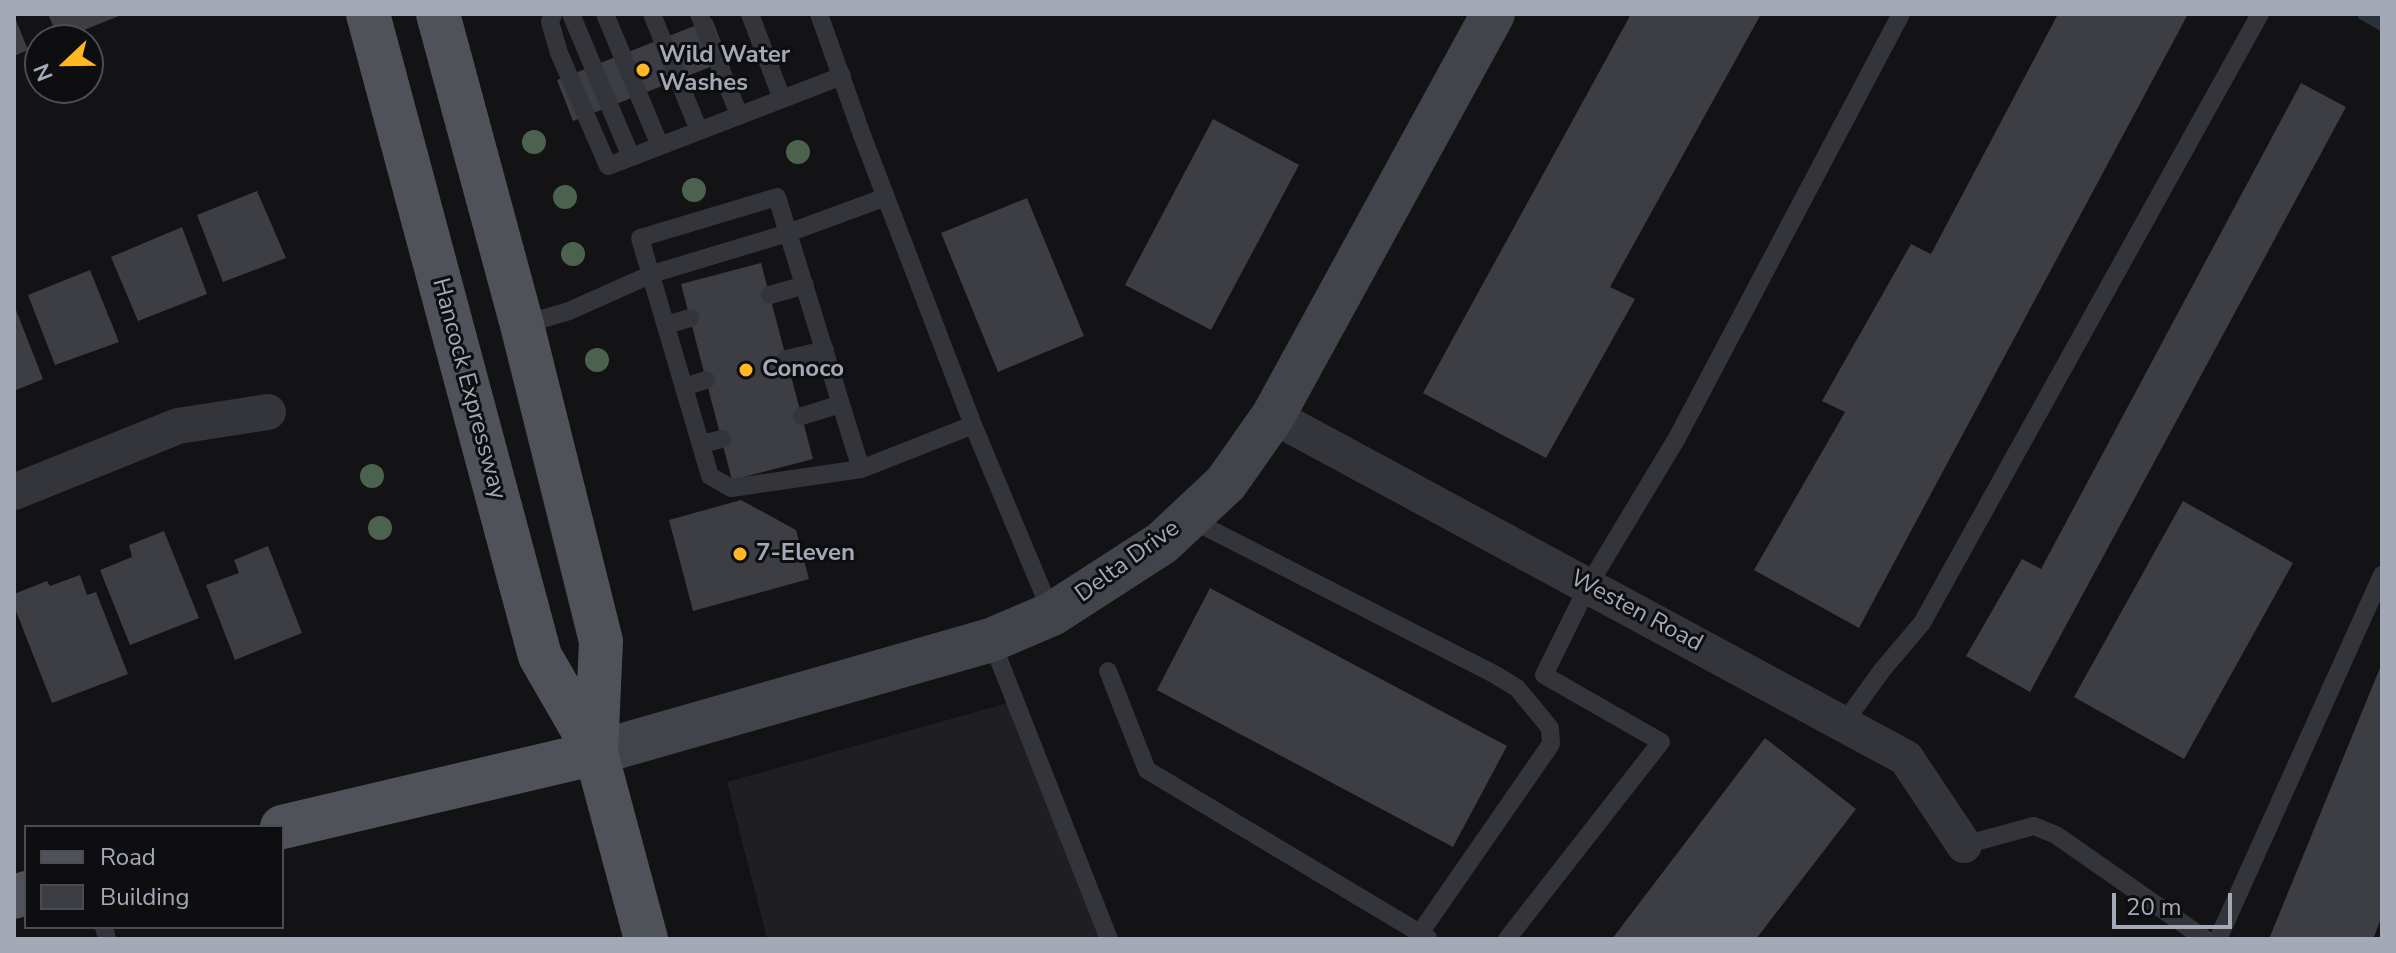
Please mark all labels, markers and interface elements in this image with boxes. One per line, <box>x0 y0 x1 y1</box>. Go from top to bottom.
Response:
north arrow <box>24 24 104 104</box>
place label: Wild Water Washes <box>659 42 790 98</box>
text: N <box>27 59 61 85</box>
marker: Wild Water Washes <box>634 61 652 79</box>
street label: Hancock Expressway <box>425 275 511 503</box>
place label: Conoco <box>762 356 844 384</box>
marker: Conoco <box>737 361 755 379</box>
street label: Delta Drive <box>1070 515 1186 609</box>
place label: 7-Eleven <box>756 540 855 568</box>
marker: 7-Eleven <box>731 545 749 563</box>
street label: Westen Road <box>1565 565 1707 659</box>
legend <box>24 825 284 929</box>
text: Road <box>100 841 156 873</box>
scale bar <box>2116 877 2236 927</box>
text: Building <box>100 881 190 913</box>
text: 20 m <box>2126 891 2182 923</box>

